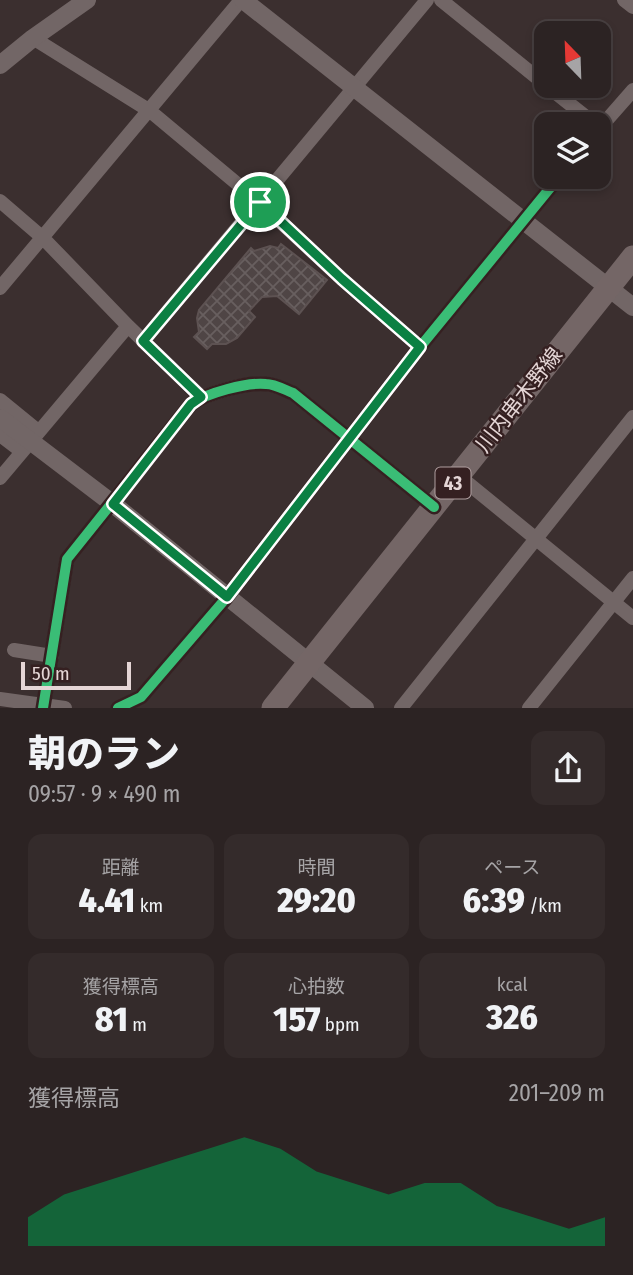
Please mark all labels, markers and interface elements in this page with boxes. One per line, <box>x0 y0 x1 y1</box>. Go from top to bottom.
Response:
north arrow <box>534 21 611 98</box>
map controls <box>534 21 611 189</box>
button: layers <box>534 112 611 189</box>
pin <box>230 172 290 232</box>
icon: arrive <box>241 183 279 221</box>
street label: 川内串木野線 <box>470 342 568 458</box>
road number: 43 <box>435 468 470 498</box>
scale bar <box>21 659 131 691</box>
text: 50 m <box>32 662 70 685</box>
text: 朝のラン <box>28 731 180 777</box>
button: share <box>531 731 605 805</box>
text: 09:57 · 9 × 490 m <box>28 780 180 808</box>
text: 距離 <box>102 856 140 879</box>
text: 時間 <box>297 856 336 879</box>
text: ペース <box>484 856 540 879</box>
text: 4.41 <box>78 879 135 921</box>
text: 29:20 <box>277 879 356 921</box>
text: 6:39 <box>463 879 525 921</box>
text: km <box>135 894 163 917</box>
text: /km <box>525 894 562 917</box>
text: kcal <box>497 973 528 996</box>
text: 獲得標高 <box>83 975 159 998</box>
text: 心拍数 <box>288 975 345 998</box>
text: 326 <box>486 996 538 1038</box>
text: 81 <box>95 998 128 1040</box>
text: 157 <box>273 998 320 1040</box>
text: m <box>128 1013 147 1036</box>
text: bpm <box>320 1013 360 1036</box>
text: 201–209 m <box>509 1079 605 1107</box>
text: 獲得標高 <box>28 1084 120 1112</box>

